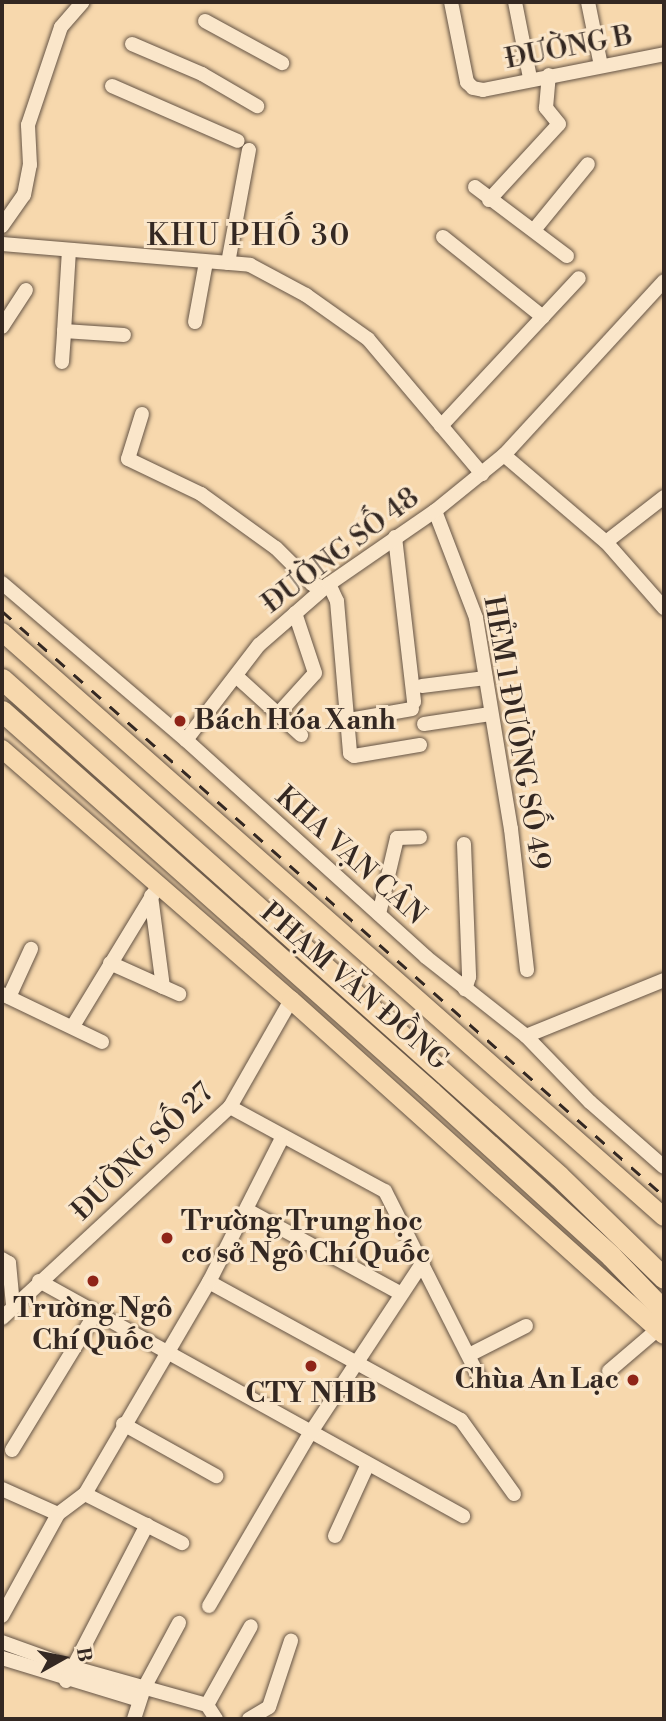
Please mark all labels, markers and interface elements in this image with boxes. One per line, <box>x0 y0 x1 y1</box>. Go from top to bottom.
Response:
street label: ĐƯỜNG B <box>502 19 636 77</box>
district label: KHU PHỐ 30 <box>148 218 350 254</box>
street label: ĐƯỜNG SỐ 48 <box>256 481 426 621</box>
street label: HẺM 1 ĐƯỜNG SỐ 49 <box>475 594 557 872</box>
place label: Bách Hóa Xanh <box>194 704 396 738</box>
marker: Bách Hóa Xanh <box>172 713 188 729</box>
street label: KHA VẠN CÂN <box>268 780 432 932</box>
street label: PHẠM VĂN ĐỒNG <box>253 896 455 1078</box>
street label: ĐƯỜNG SỐ 27 <box>65 1076 221 1228</box>
place label: Trường Trung học cơ sở Ngô Chí Quốc <box>181 1205 430 1271</box>
marker: Trường Trung học cơ sở Ngô Chí Quốc <box>159 1230 175 1246</box>
marker: Trường Ngô Chí Quốc <box>85 1273 101 1289</box>
place label: Trường Ngô Chí Quốc <box>13 1292 173 1358</box>
marker: CTY NHB <box>303 1358 319 1374</box>
place label: Chùa An Lạc <box>455 1363 619 1397</box>
marker: Chùa An Lạc <box>625 1372 641 1388</box>
place label: CTY NHB <box>245 1377 377 1411</box>
north arrow <box>28 1623 98 1693</box>
text: B <box>71 1646 97 1664</box>

